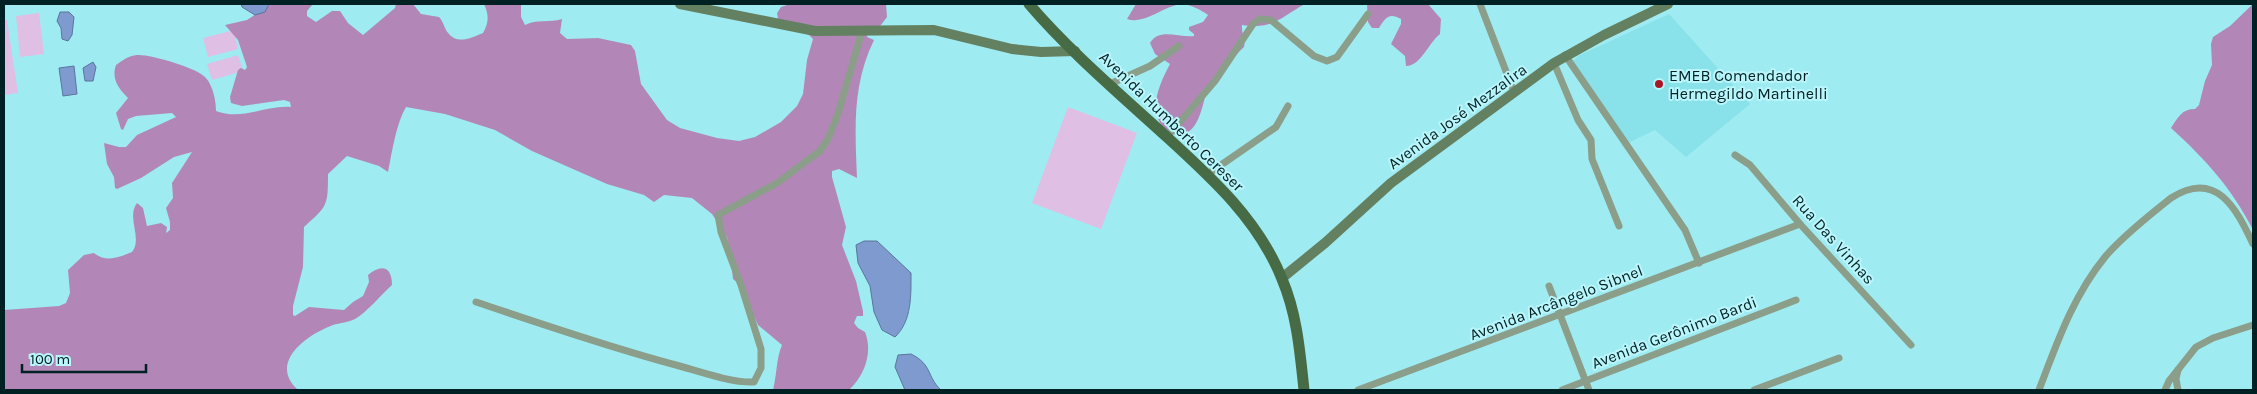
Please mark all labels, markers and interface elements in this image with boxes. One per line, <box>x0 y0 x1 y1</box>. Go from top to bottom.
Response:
street label: Avenida Humberto Cereser <box>1095 47 1248 196</box>
street label: Avenida José Mezzalira <box>1384 60 1530 173</box>
place label: EMEB Comendador Hermegildo Martinelli <box>1669 66 1828 103</box>
marker: EMEB Comendador Hermegildo Martinelli <box>1653 78 1665 90</box>
street label: Rua Das Vinhas <box>1788 191 1879 288</box>
street label: Avenida Arcângelo Sibnel <box>1467 261 1645 344</box>
street label: Avenida Gerônimo Bardi <box>1589 292 1759 373</box>
scale bar <box>22 342 146 374</box>
text: 100 m <box>30 350 70 368</box>

